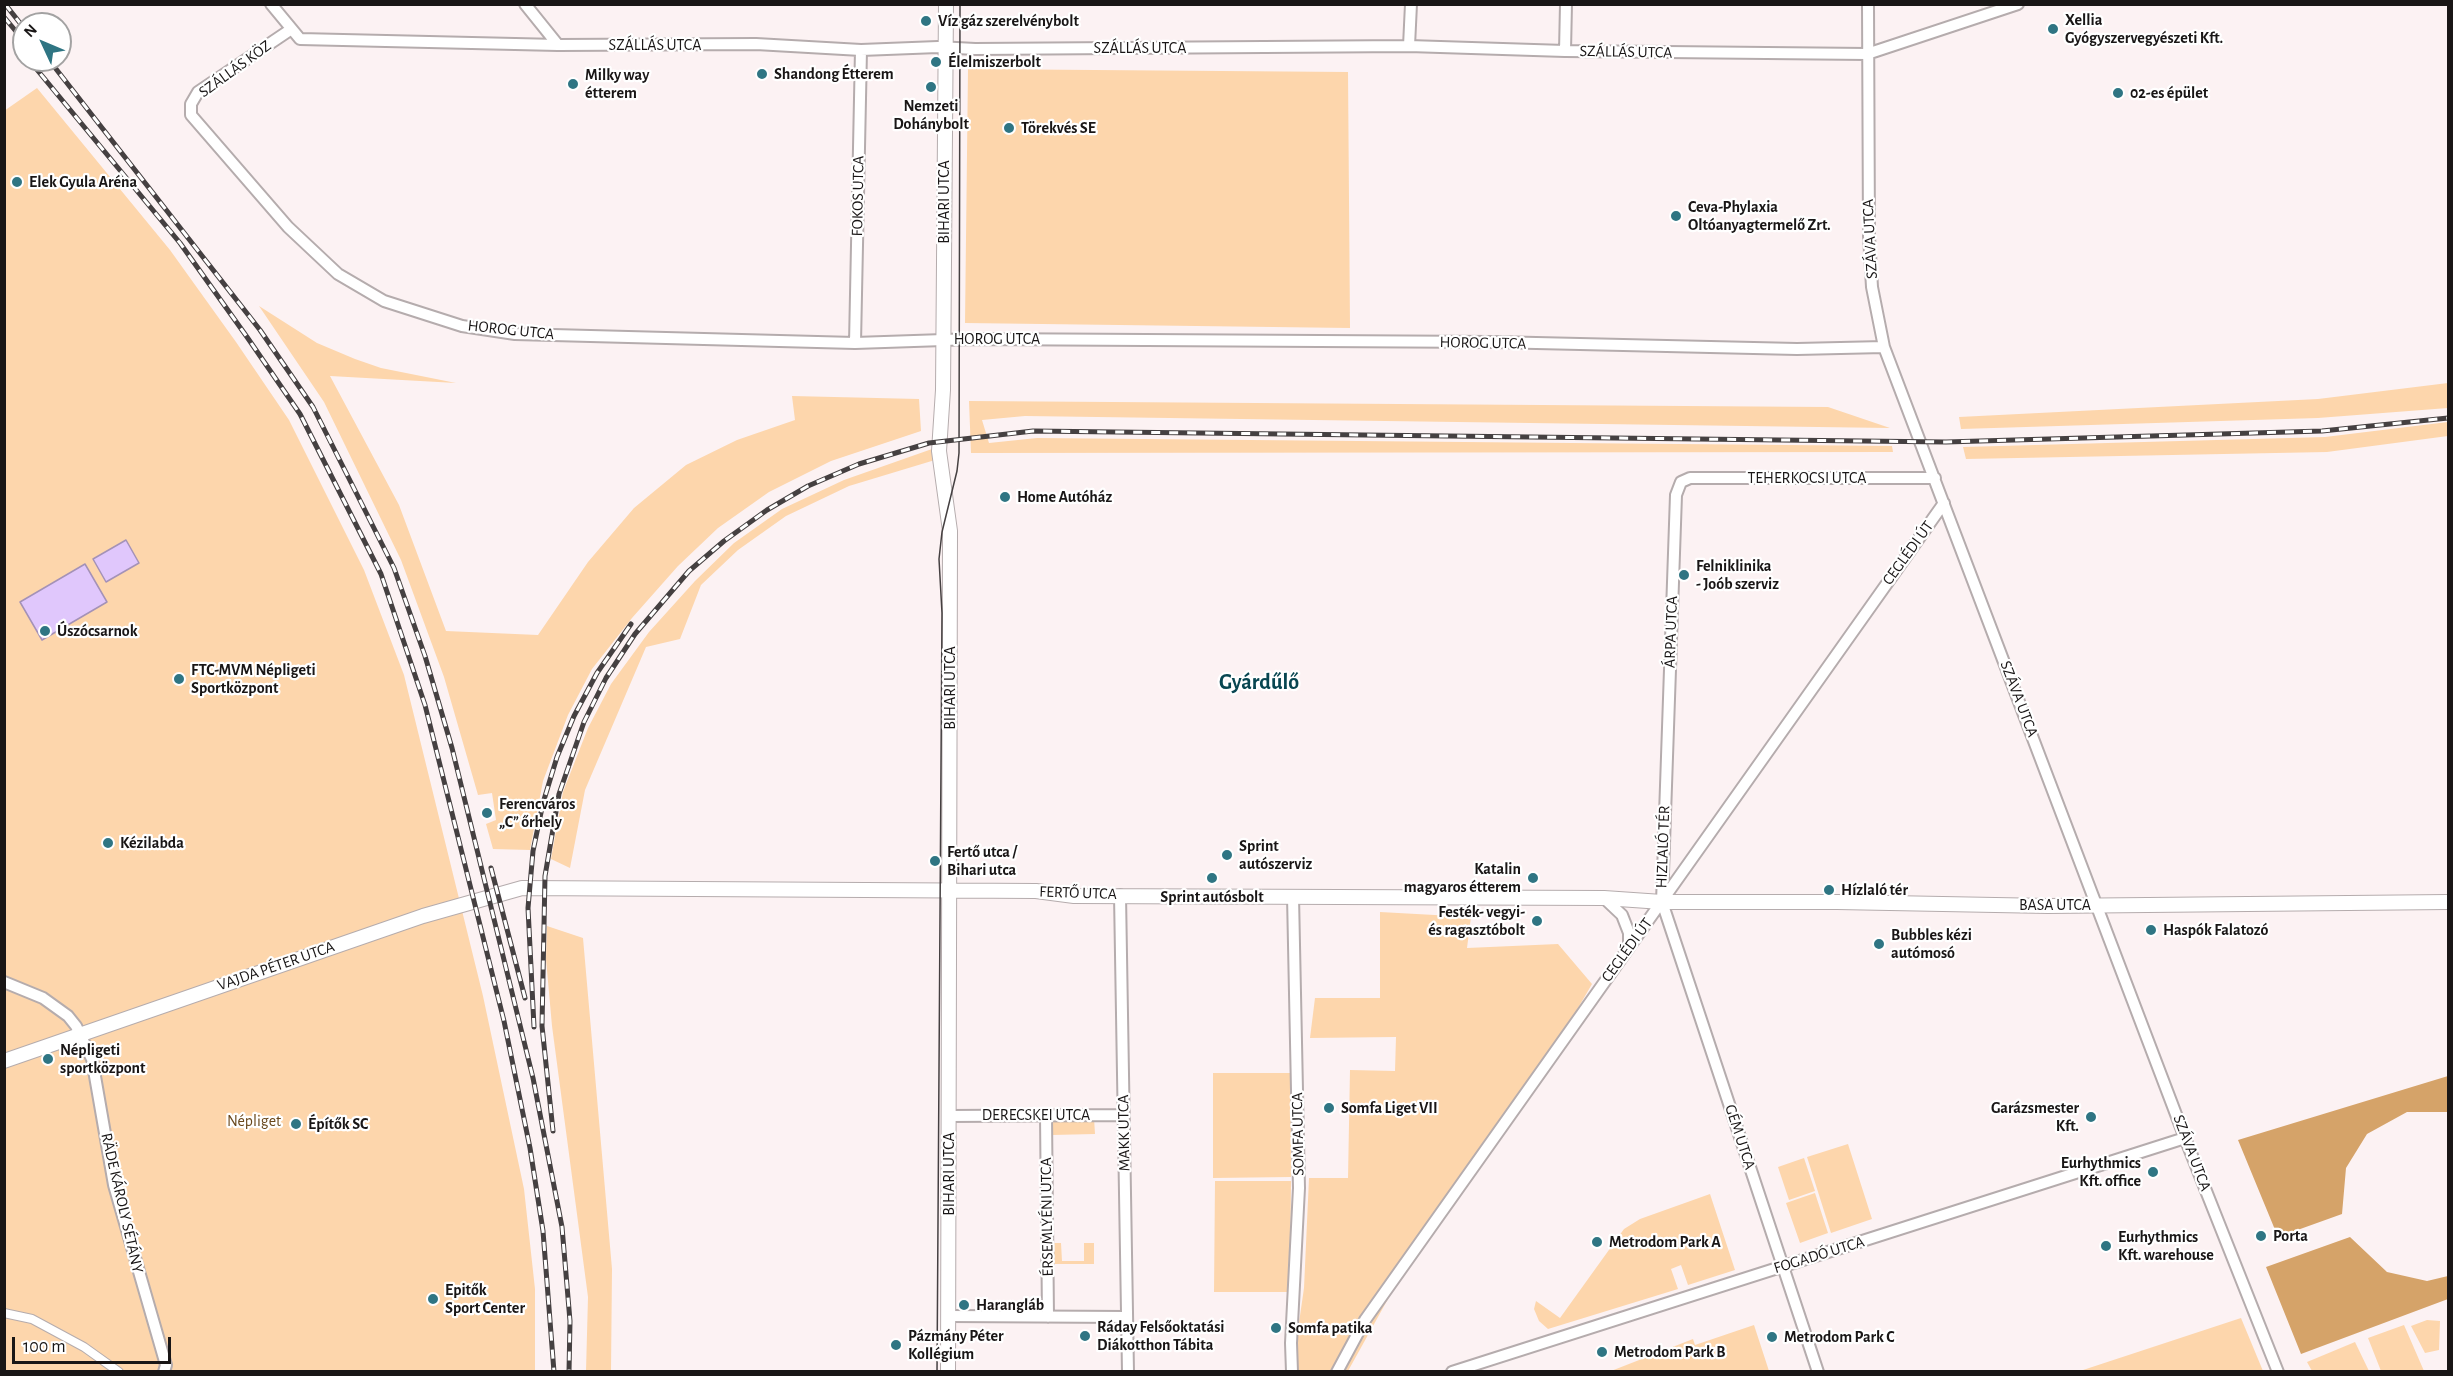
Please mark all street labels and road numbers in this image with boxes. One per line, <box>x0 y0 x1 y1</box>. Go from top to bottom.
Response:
street label: SZÁLLÁS UTCA <box>609 35 701 55</box>
street label: SZÁLLÁS KÖZ <box>195 36 275 102</box>
street label: SZÁLLÁS UTCA <box>1094 38 1186 58</box>
street label: SZÁLLÁS UTCA <box>1579 42 1673 62</box>
street label: FOKOS UTCA <box>848 156 868 236</box>
street label: BIHARI UTCA <box>934 160 954 244</box>
street label: SZÁVA UTCA <box>1858 198 1882 280</box>
street label: HOROG UTCA <box>467 316 555 344</box>
street label: HOROG UTCA <box>954 329 1040 349</box>
street label: HOROG UTCA <box>1439 333 1527 353</box>
street label: TEHERKOCSI UTCA <box>1747 468 1867 488</box>
street label: CEGLÉDI ÚT <box>1878 517 1938 589</box>
street label: ÁRPA UTCA <box>1660 596 1682 668</box>
street label: BIHARI UTCA <box>940 646 960 730</box>
street label: SZÁVA UTCA <box>1996 658 2042 740</box>
street label: HIZLALÓ TÉR <box>1652 805 1674 889</box>
street label: FERTŐ UTCA <box>1039 882 1117 904</box>
street label: BASA UTCA <box>2019 895 2091 915</box>
street label: CEGLÉDI ÚT <box>1597 914 1657 986</box>
street label: VAJDA PÉTER UTCA <box>215 937 337 995</box>
street label: SOMFA UTCA <box>1288 1092 1308 1176</box>
street label: MAKK UTCA <box>1114 1094 1134 1172</box>
street label: GÉM UTCA <box>1720 1102 1760 1172</box>
street label: DERECSKEI UTCA <box>982 1105 1090 1125</box>
street label: SZÁVA UTCA <box>2169 1112 2215 1194</box>
street label: RÄDE KÁROLY SÉTÁNY <box>97 1131 147 1275</box>
street label: BIHARI UTCA <box>939 1132 959 1216</box>
street label: ÉRSEMLYÉNI UTCA <box>1036 1157 1058 1277</box>
street label: FOGADÓ UTCA <box>1771 1232 1867 1278</box>

